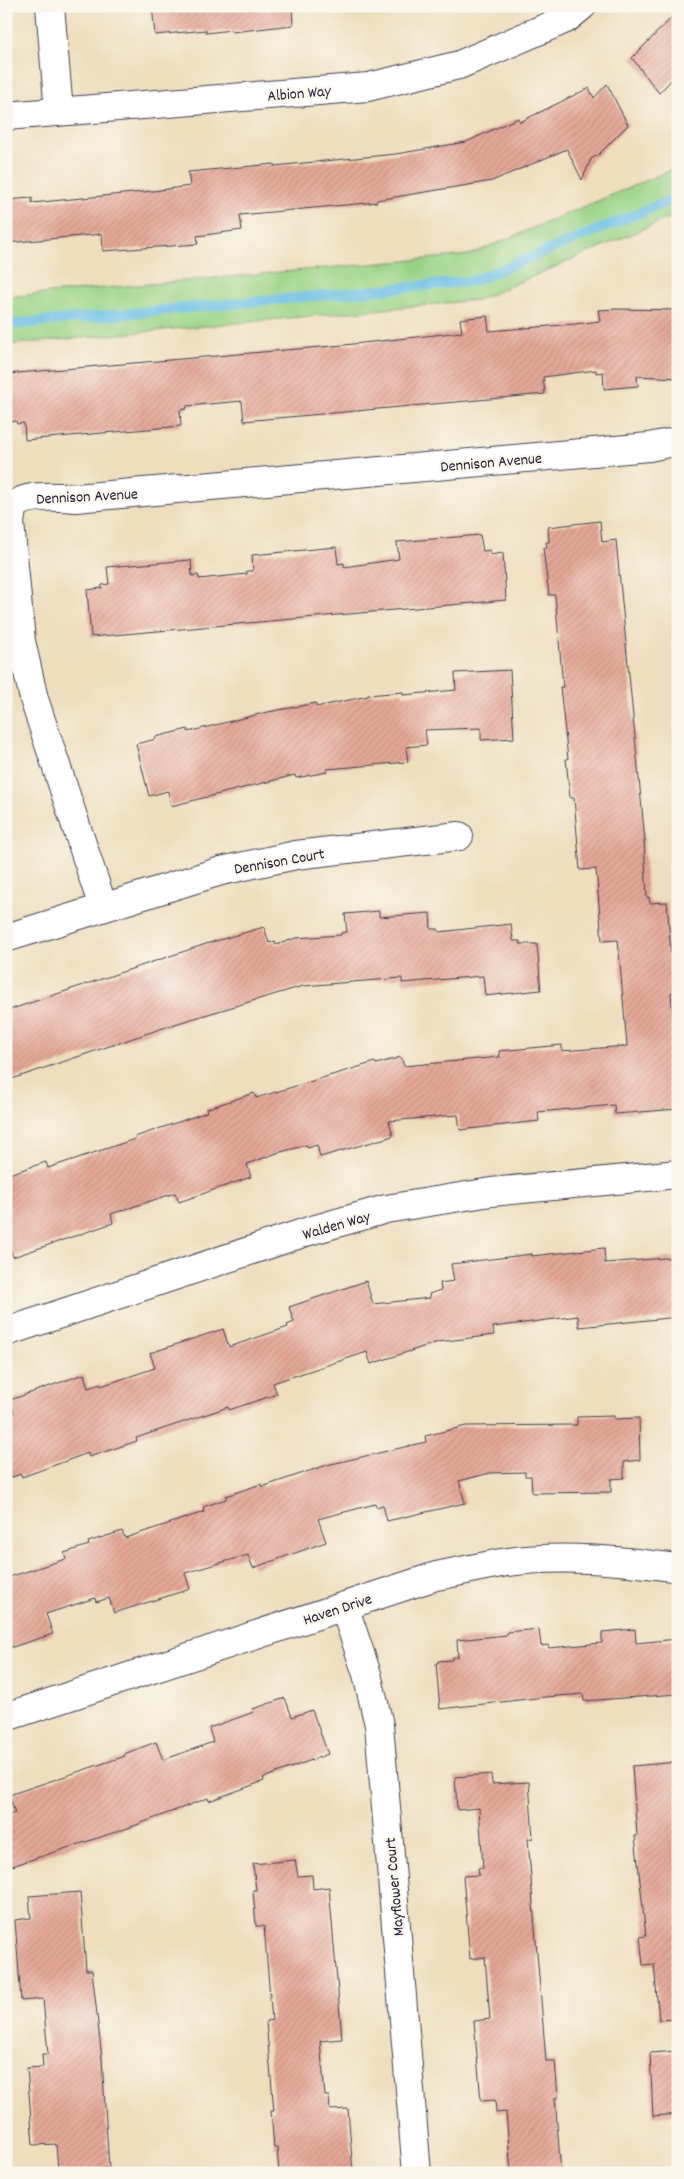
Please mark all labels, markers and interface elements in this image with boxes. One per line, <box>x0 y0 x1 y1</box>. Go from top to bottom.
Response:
street label: Albion Way <box>266 80 332 109</box>
street label: Dennison Avenue <box>440 448 543 479</box>
street label: Dennison Avenue <box>36 483 139 512</box>
street label: Dennison Court <box>232 843 327 882</box>
street label: Walden Way <box>300 1206 374 1247</box>
street label: Haven Drive <box>300 1588 375 1632</box>
street label: Mayflower Court <box>380 1836 411 1937</box>

